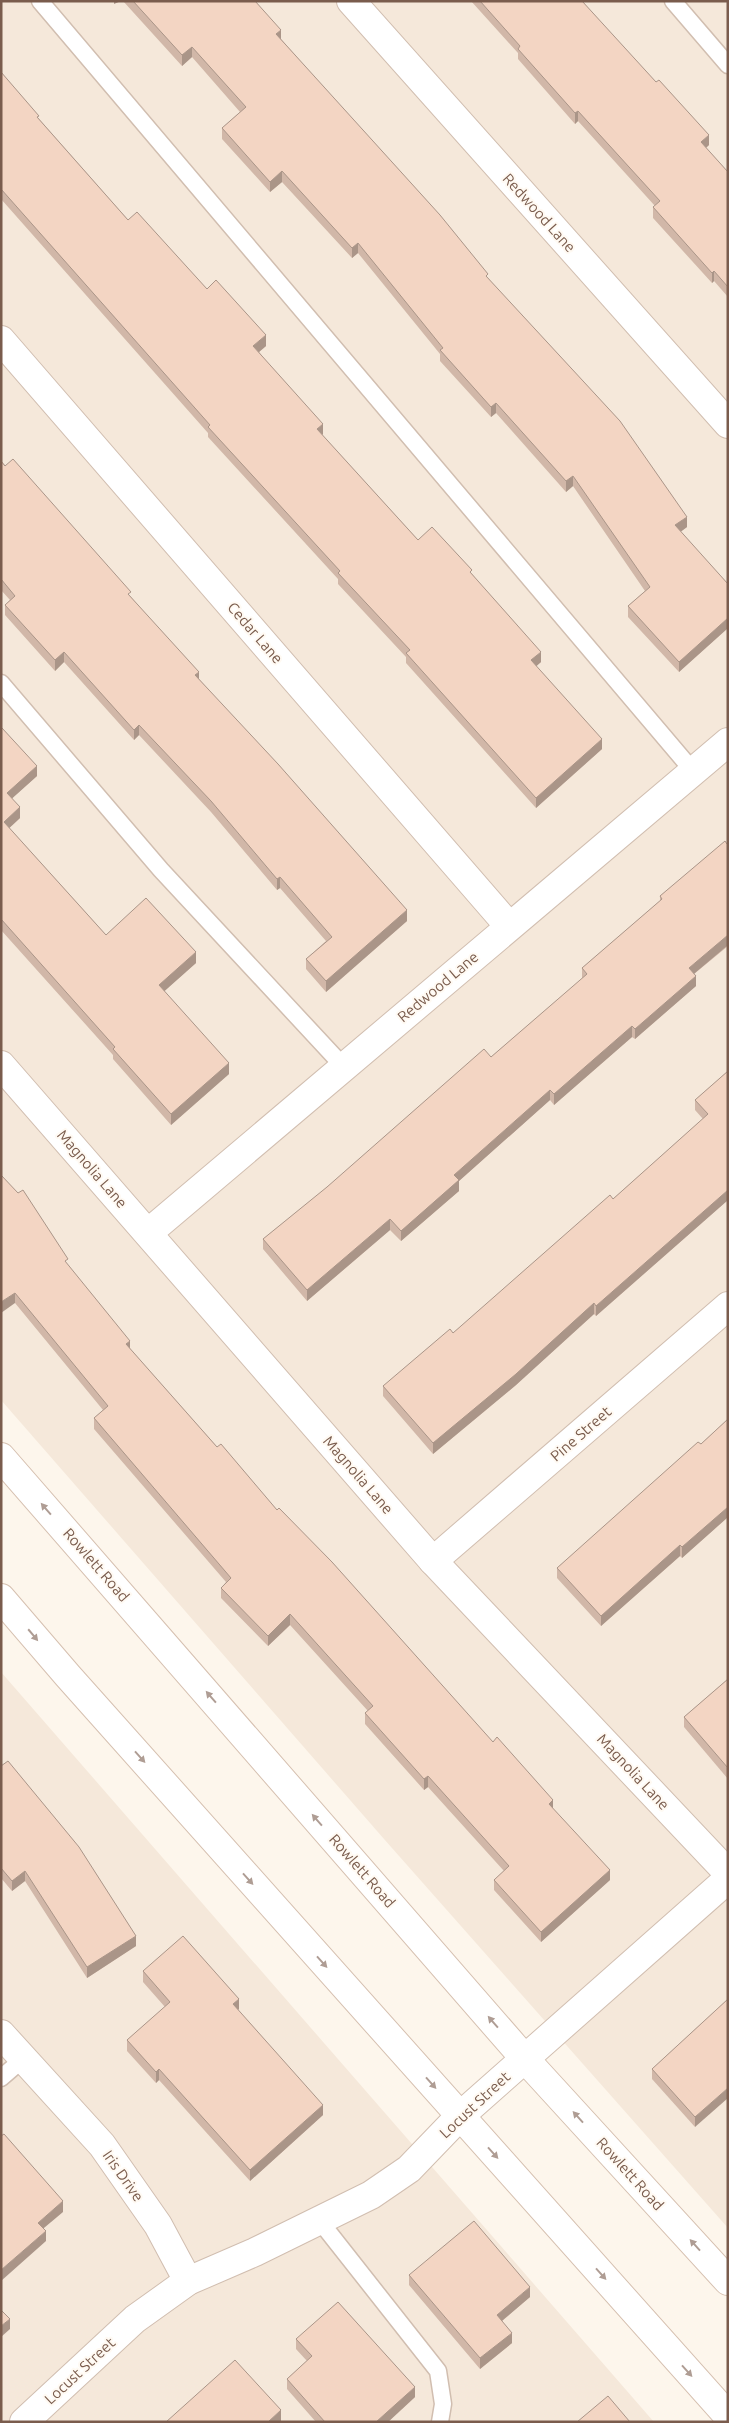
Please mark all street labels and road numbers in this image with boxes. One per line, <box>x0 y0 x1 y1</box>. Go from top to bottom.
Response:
street label: Redwood Lane <box>500 170 579 255</box>
street label: Cedar Lane <box>224 599 286 667</box>
street label: Redwood Lane <box>394 948 481 1025</box>
street label: Magnolia Lane <box>54 1126 131 1211</box>
street label: Pine Street <box>547 1403 615 1465</box>
street label: Magnolia Lane <box>320 1432 397 1517</box>
street label: Rowlett Road <box>60 1524 133 1605</box>
street label: Magnolia Lane <box>594 1730 673 1813</box>
street label: Rowlett Road <box>326 1830 399 1911</box>
street label: Locust Street <box>436 2068 513 2141</box>
street label: Rowlett Road <box>593 2134 667 2213</box>
street label: Iris Drive <box>100 2147 147 2205</box>
street label: Locust Street <box>41 2334 118 2407</box>

